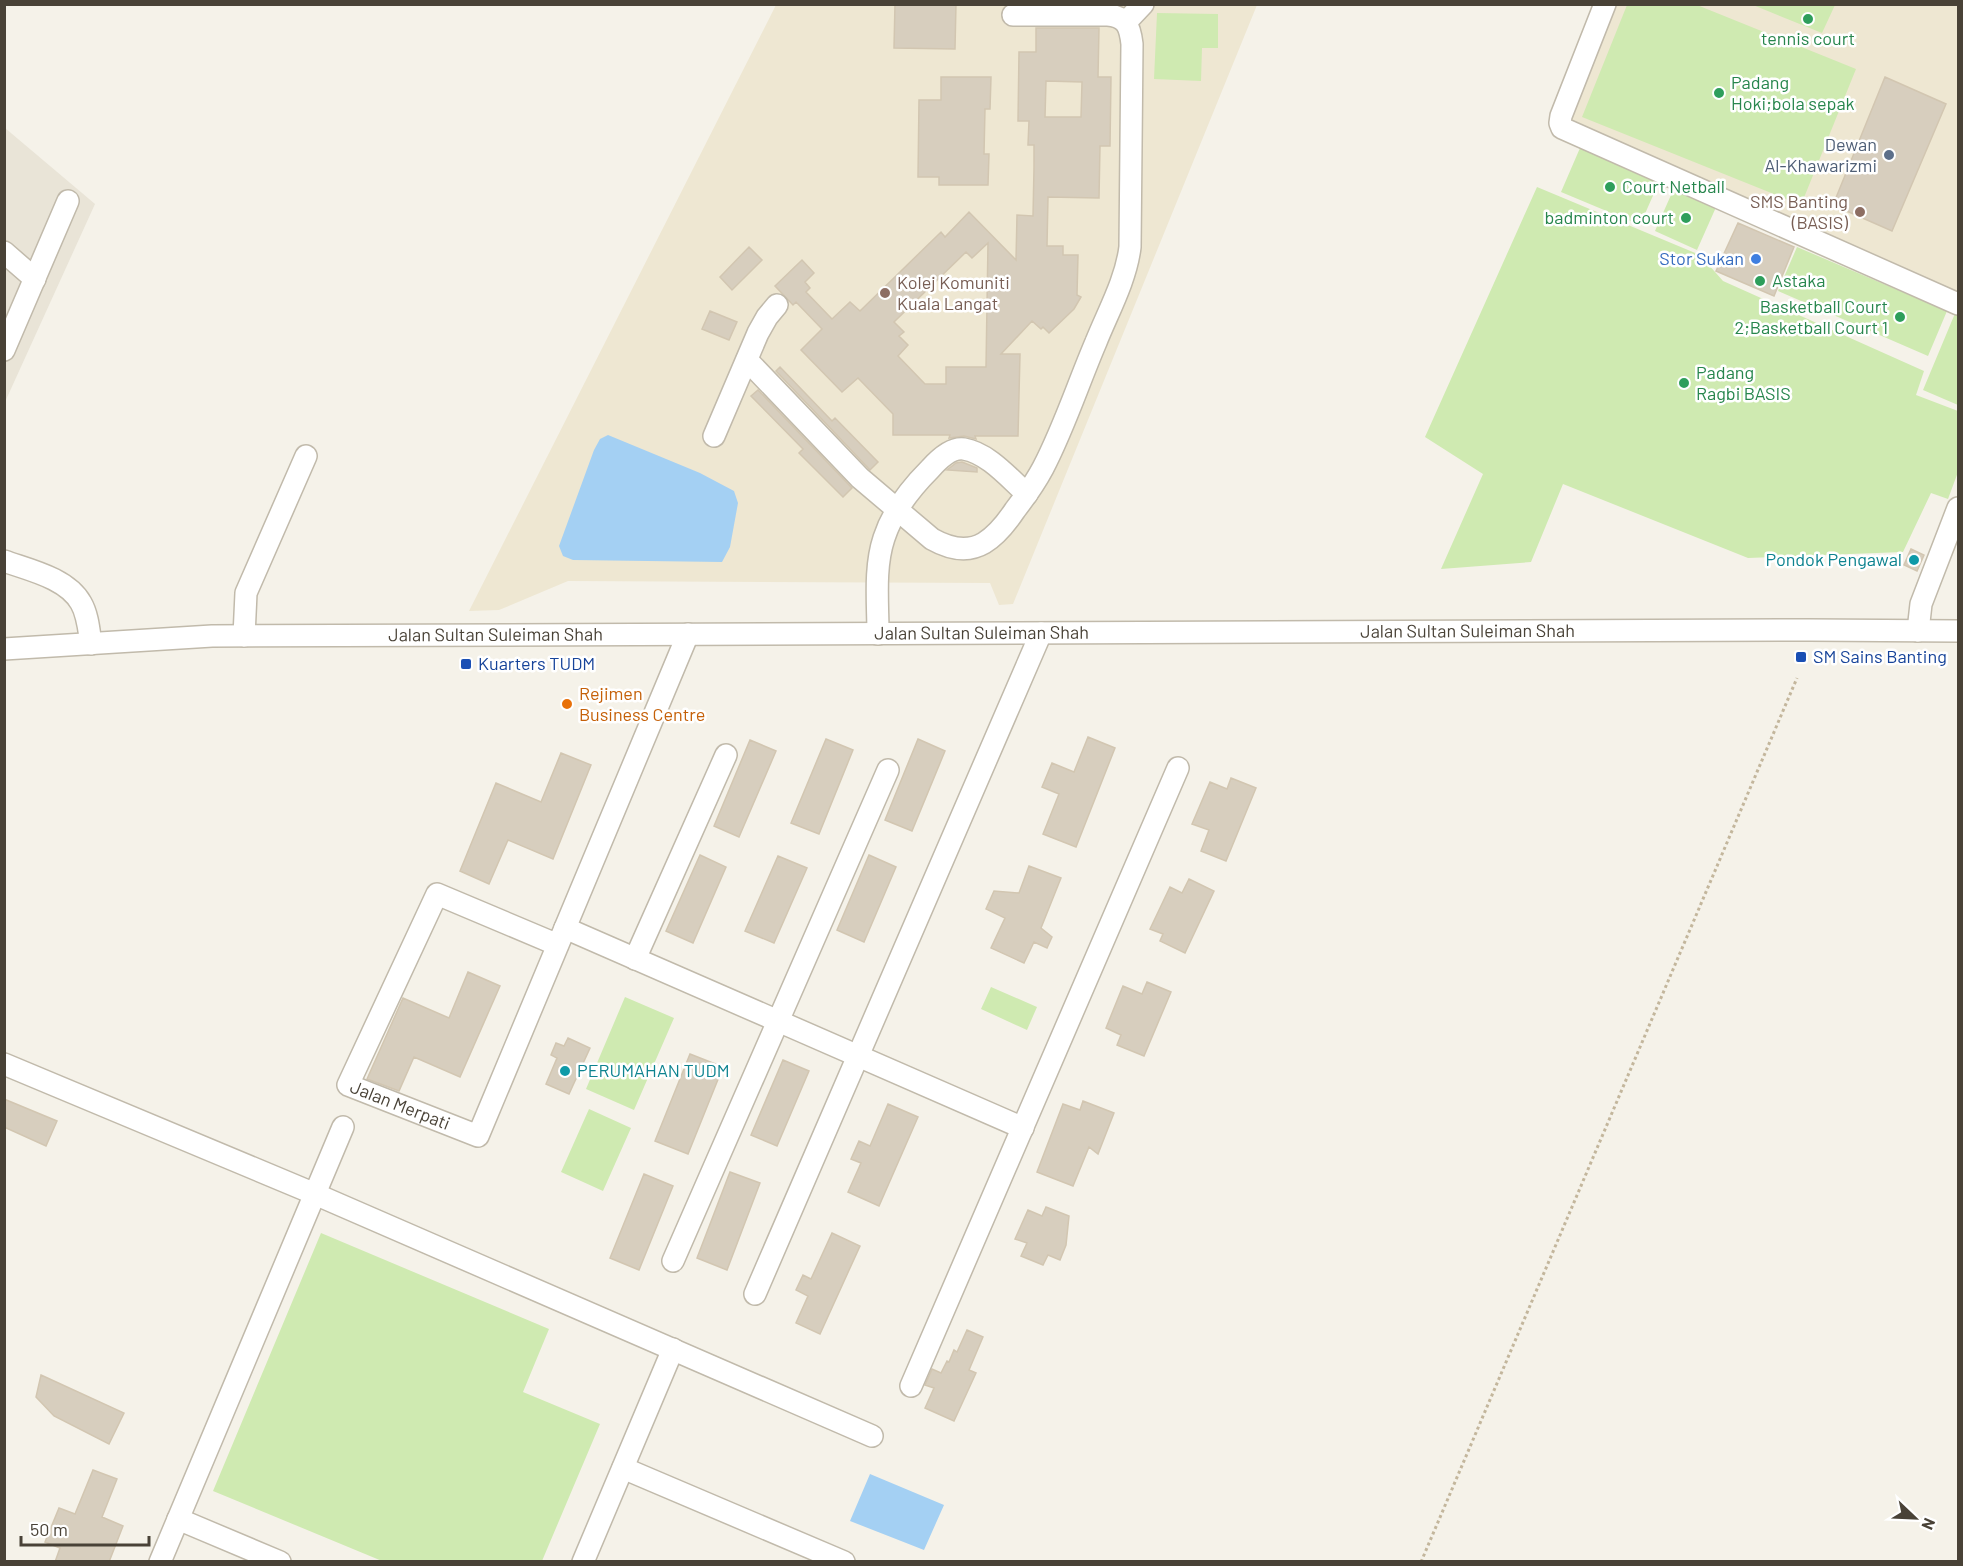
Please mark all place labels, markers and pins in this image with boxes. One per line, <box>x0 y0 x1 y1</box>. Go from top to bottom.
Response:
marker: tennis court <box>1801 12 1815 26</box>
place label: tennis court <box>1761 27 1855 49</box>
place label: Padang Hoki;bola sepak <box>1731 71 1855 114</box>
marker: Padang Hoki;bola sepak <box>1712 86 1726 100</box>
place label: Dewan Al-Khawarizmi <box>1764 133 1877 176</box>
marker: Dewan Al-Khawarizmi <box>1882 148 1896 162</box>
place label: Court Netball <box>1622 175 1725 197</box>
marker: Court Netball <box>1603 180 1617 194</box>
place label: SMS Banting (BASIS) <box>1750 190 1848 233</box>
marker: SMS Banting (BASIS) <box>1853 205 1867 219</box>
place label: badminton court <box>1544 206 1674 228</box>
marker: badminton court <box>1679 211 1693 225</box>
place label: Stor Sukan <box>1659 247 1744 269</box>
marker: Stor Sukan <box>1749 252 1763 266</box>
place label: Astaka <box>1772 269 1825 291</box>
place label: Kolej Komuniti Kuala Langat <box>897 271 1010 314</box>
marker: Astaka <box>1753 274 1767 288</box>
marker: Kolej Komuniti Kuala Langat <box>878 286 892 300</box>
place label: Basketball Court 2;Basketball Court 1 <box>1734 295 1888 338</box>
marker: Basketball Court 2;Basketball Court 1 <box>1893 310 1907 324</box>
place label: Padang Ragbi BASIS <box>1696 361 1791 404</box>
marker: Padang Ragbi BASIS <box>1677 376 1691 390</box>
place label: Pondok Pengawal <box>1766 548 1902 570</box>
marker: Pondok Pengawal <box>1907 553 1921 567</box>
place label: SM Sains Banting <box>1813 645 1947 667</box>
marker: SM Sains Banting <box>1794 650 1808 664</box>
place label: Kuarters TUDM <box>478 652 595 674</box>
marker: Kuarters TUDM <box>459 657 473 671</box>
place label: Rejimen Business Centre <box>579 682 705 725</box>
marker: Rejimen Business Centre <box>560 697 574 711</box>
place label: PERUMAHAN TUDM <box>577 1059 730 1081</box>
marker: PERUMAHAN TUDM <box>558 1064 572 1078</box>

